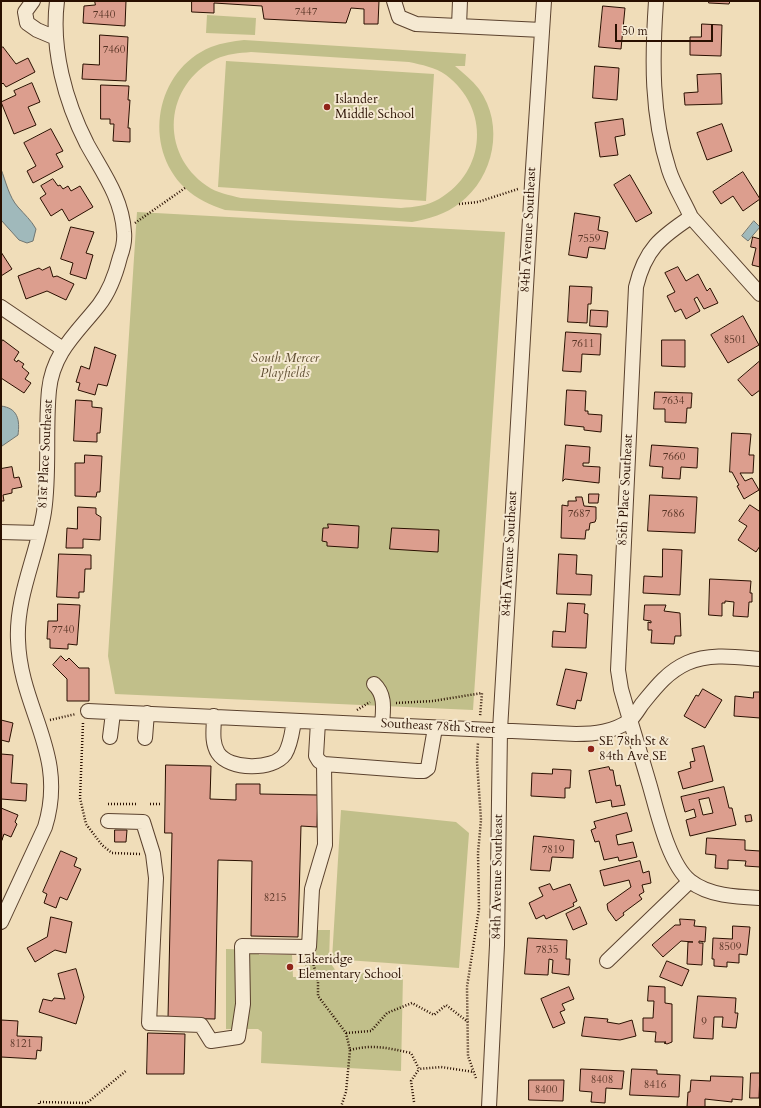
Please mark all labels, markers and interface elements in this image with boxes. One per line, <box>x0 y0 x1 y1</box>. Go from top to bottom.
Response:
house number: 7447 <box>295 5 317 19</box>
house number: 7440 <box>93 8 115 22</box>
scale bar <box>617 16 715 42</box>
text: 50 m <box>622 23 648 39</box>
house number: 7460 <box>103 43 125 57</box>
place label: Islander Middle School <box>335 92 414 123</box>
marker: Islander Middle School <box>322 102 332 112</box>
street label: 84th Avenue Southeast <box>518 167 540 293</box>
house number: 7559 <box>578 232 600 246</box>
house number: 8501 <box>724 333 746 347</box>
house number: 7611 <box>572 337 594 351</box>
park label: South Mercer Playfields <box>251 351 319 382</box>
house number: 7634 <box>662 394 684 408</box>
street label: 81st Place Southeast <box>35 399 57 509</box>
street label: 85th Place Southeast <box>615 434 637 546</box>
house number: 7660 <box>663 450 685 464</box>
street label: 84th Avenue Southeast <box>499 491 521 617</box>
house number: 7687 <box>568 507 590 521</box>
house number: 7686 <box>662 507 684 521</box>
house number: 7740 <box>52 623 74 637</box>
street label: Southeast 78th Street <box>380 716 496 738</box>
place label: SE 78th St & 84th Ave SE <box>599 734 669 765</box>
marker: SE 78th St & 84th Ave SE <box>586 744 596 754</box>
street label: 84th Avenue Southeast <box>489 814 507 940</box>
house number: 7819 <box>542 843 564 857</box>
house number: 8215 <box>264 891 286 905</box>
house number: 8509 <box>719 940 741 954</box>
house number: 7835 <box>536 943 558 957</box>
place label: Lakeridge Elementary School <box>298 952 401 983</box>
marker: Lakeridge Elementary School <box>285 962 295 972</box>
house number: 9 <box>701 1015 707 1029</box>
house number: 8121 <box>10 1037 32 1051</box>
house number: 8408 <box>591 1073 613 1087</box>
house number: 8416 <box>644 1078 666 1092</box>
house number: 8400 <box>535 1083 557 1097</box>

